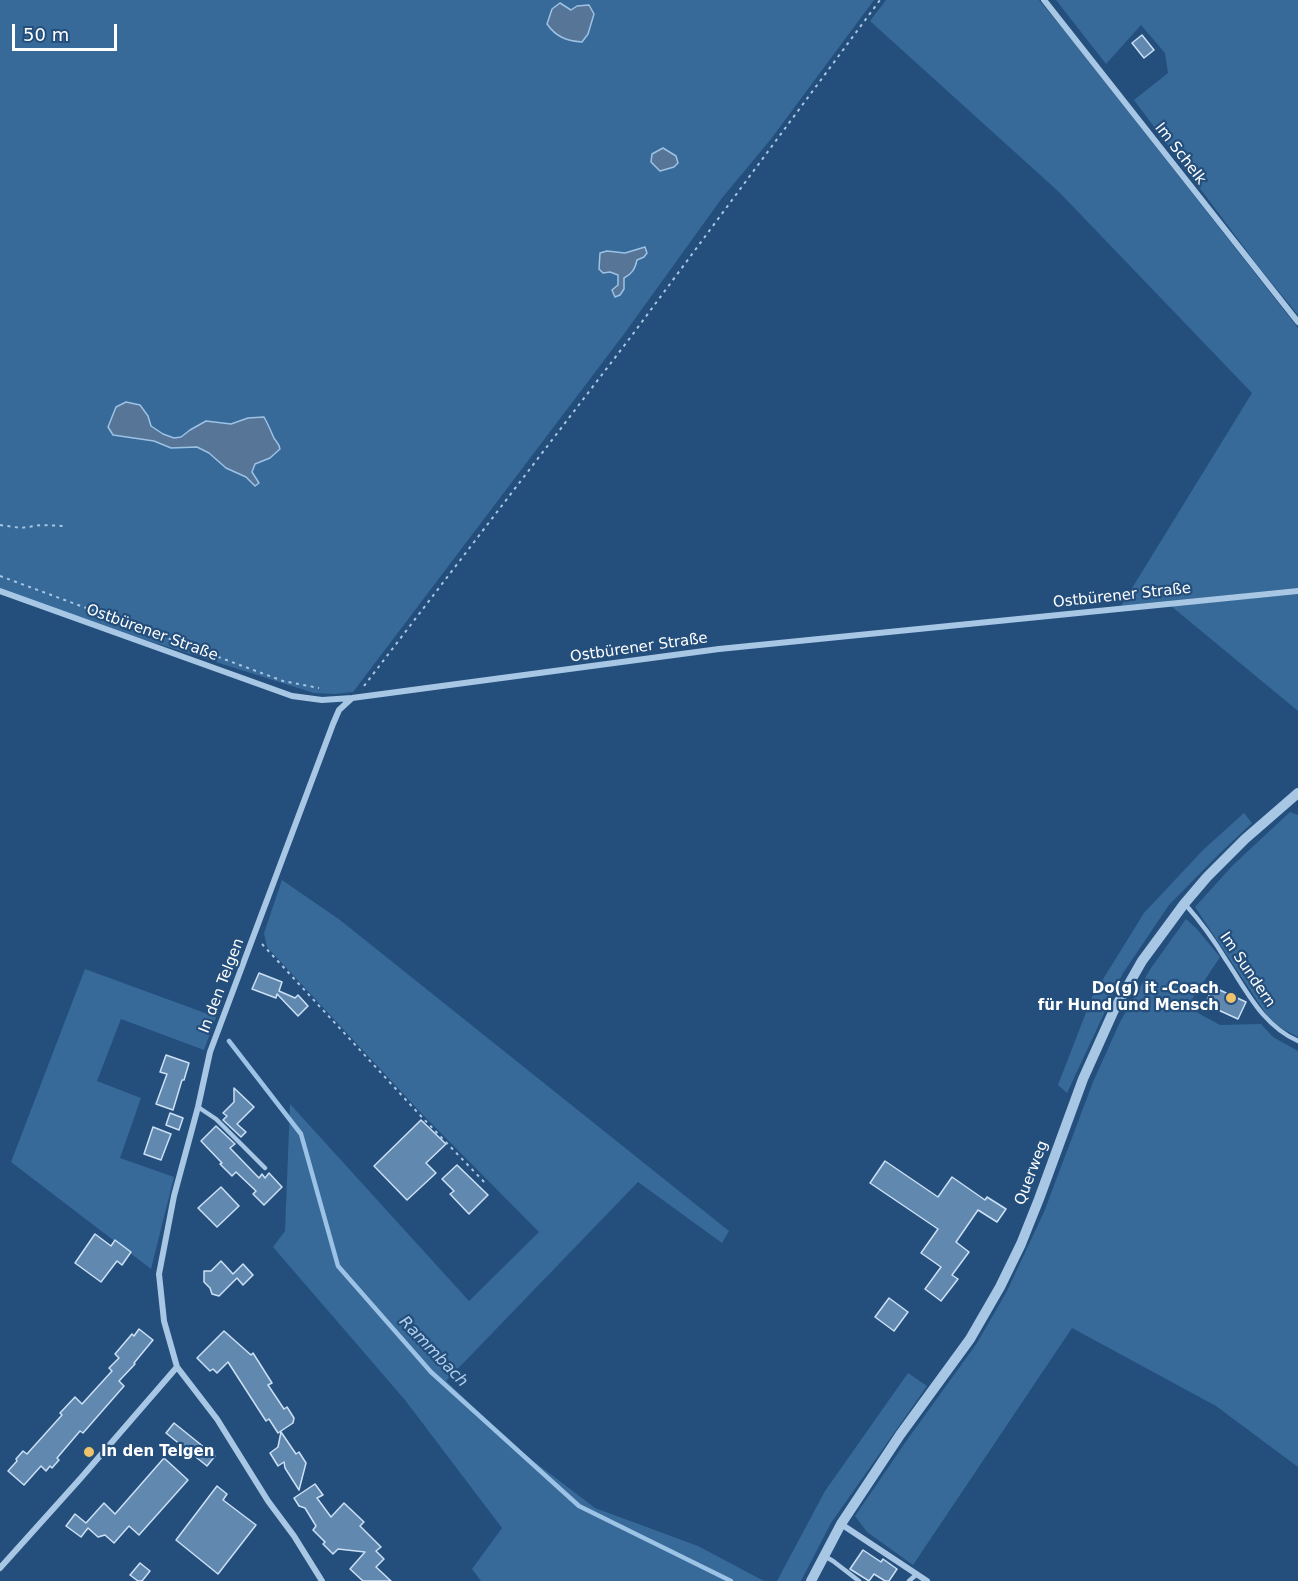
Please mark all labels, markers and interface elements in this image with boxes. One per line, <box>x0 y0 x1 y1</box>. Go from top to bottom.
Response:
scale bar <box>15 12 120 50</box>
text: 50 m <box>23 24 69 45</box>
street label: Im Schelk <box>1150 120 1210 188</box>
street label: Ostbürener Straße <box>1052 580 1192 612</box>
street label: Ostbürener Straße <box>84 601 220 665</box>
street label: Ostbürener Straße <box>569 629 709 667</box>
street label: Im Sundern <box>1215 929 1279 1011</box>
street label: In den Telgen <box>196 936 248 1036</box>
place label: Do(g) it -Coach für Hund und Mensch <box>1038 980 1219 1015</box>
marker: Do(g) it -Coach für Hund und Mensch <box>1224 991 1238 1005</box>
street label: Querweg <box>1011 1138 1053 1208</box>
water label: Rammbach <box>394 1313 472 1391</box>
place label: In den Telgen <box>101 1443 214 1461</box>
marker: In den Telgen <box>82 1445 96 1459</box>

